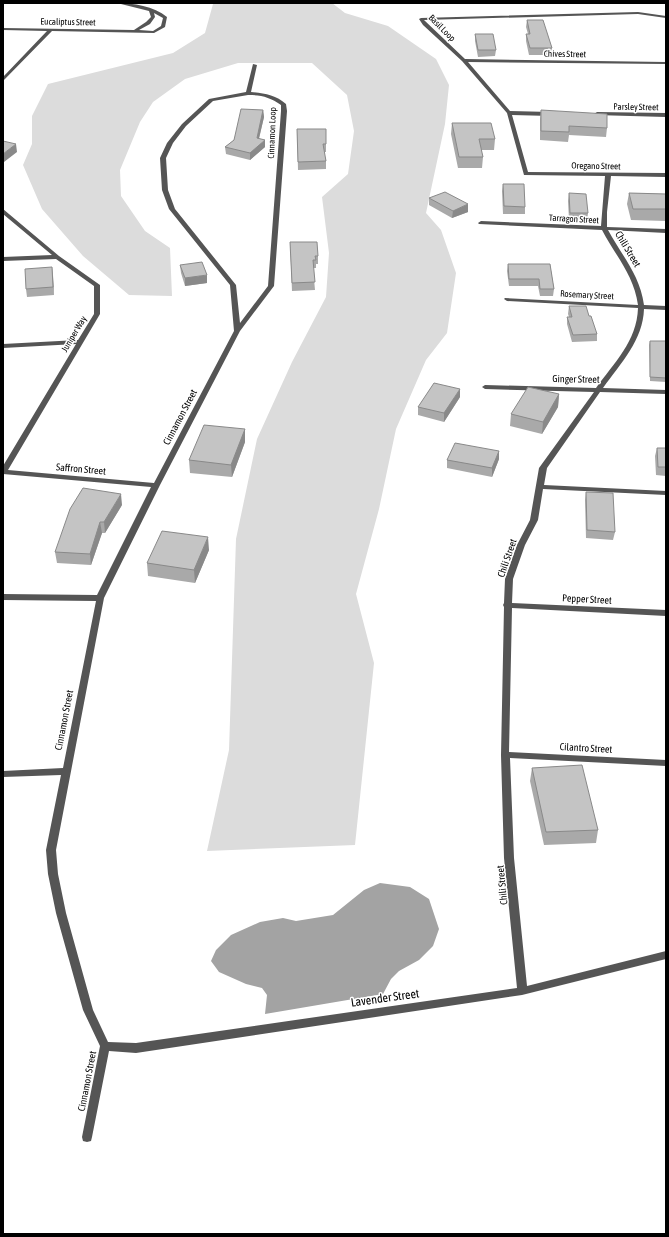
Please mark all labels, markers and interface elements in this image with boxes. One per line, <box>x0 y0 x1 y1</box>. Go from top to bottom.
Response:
street label: Basil Loop <box>427 13 457 43</box>
street label: Eucaliptus Street <box>40 17 96 27</box>
street label: Chives Street <box>544 49 587 59</box>
street label: Parsley Street <box>613 102 659 112</box>
street label: Cinnamon Loop <box>266 107 278 159</box>
street label: Oregano Street <box>571 161 621 171</box>
street label: Tarragon Street <box>549 213 600 225</box>
street label: Chili Street <box>613 229 643 269</box>
street label: Rosemary Street <box>560 289 615 301</box>
street label: Juniper Way <box>59 314 89 354</box>
street label: Ginger Street <box>552 373 600 385</box>
street label: Cinnamon Street <box>161 387 199 447</box>
street label: Saffron Street <box>56 461 107 477</box>
street label: Chili Street <box>495 537 519 579</box>
street label: Pepper Street <box>562 592 612 606</box>
street label: Cinnamon Street <box>53 689 75 751</box>
street label: Cilantro Street <box>559 741 613 755</box>
street label: Chili Street <box>494 864 510 905</box>
street label: Lavender Street <box>350 986 421 1010</box>
street label: Cinnamon Street <box>76 1050 98 1112</box>

